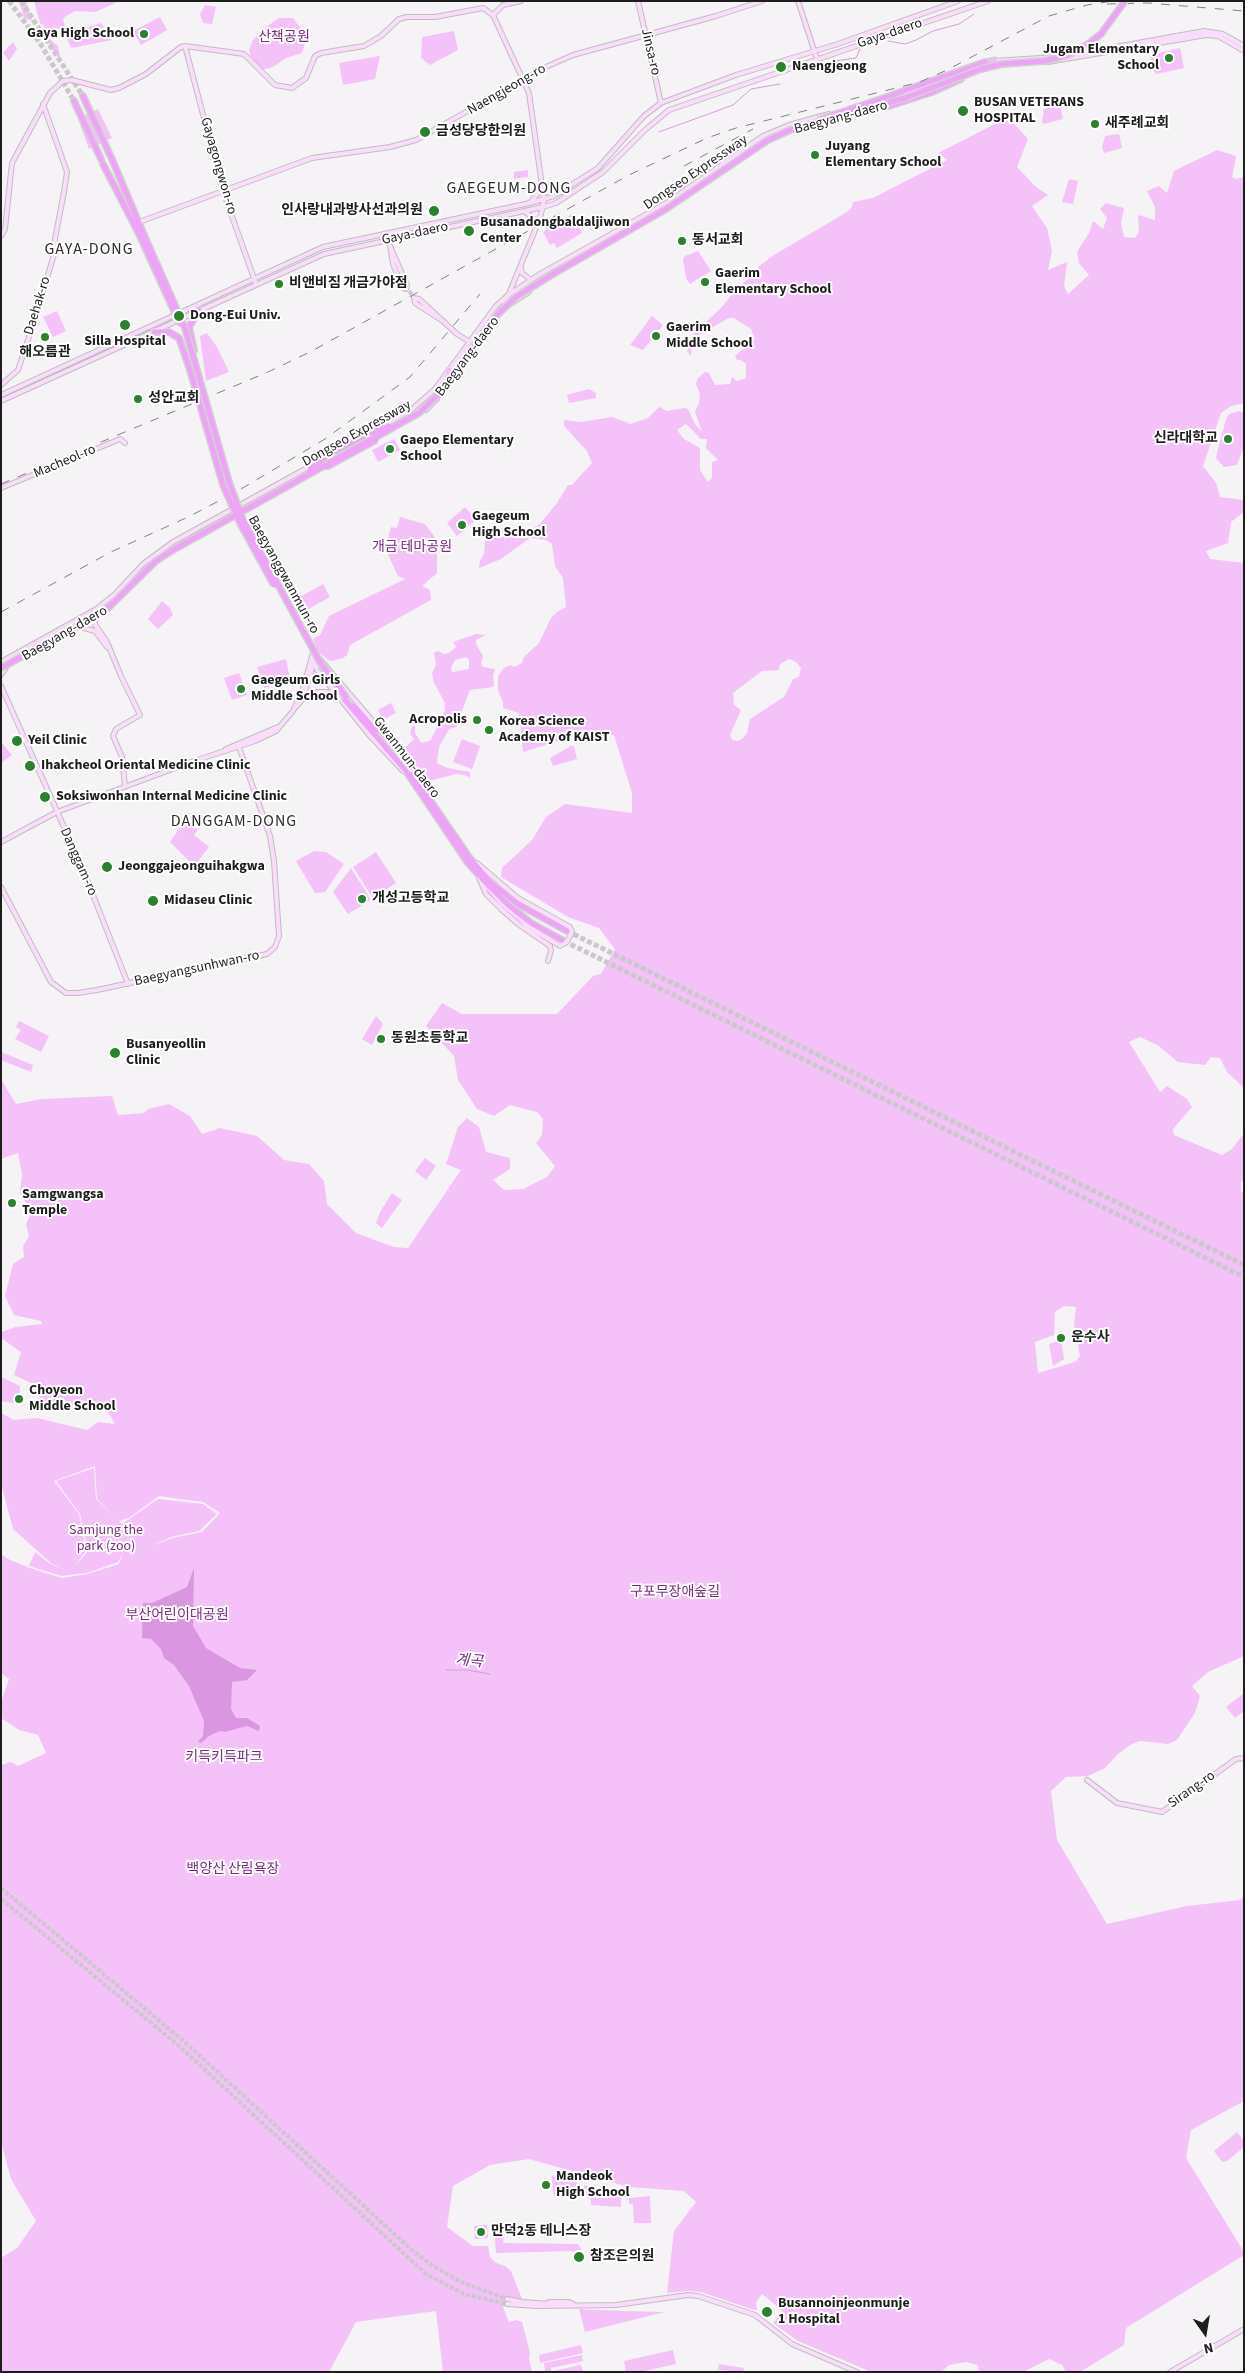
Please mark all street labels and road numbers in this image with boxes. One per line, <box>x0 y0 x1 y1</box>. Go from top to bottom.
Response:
street label: Gaya-daero <box>855 15 925 53</box>
street label: Jinsa-ro <box>636 27 664 77</box>
street label: Naengjeong-ro <box>465 61 549 119</box>
street label: Baegyang-daero <box>793 97 889 139</box>
street label: Gayagongwon-ro <box>196 116 240 216</box>
street label: Dongseo Expressway <box>641 132 751 214</box>
street label: Gaya-daero <box>380 219 450 249</box>
street label: Daehak-ro <box>21 275 55 337</box>
street label: Baegyang-daero <box>432 314 504 400</box>
street label: Dongseo Expressway <box>300 397 414 471</box>
street label: Macheol-ro <box>31 441 99 483</box>
street label: Baegyanggwanmun-ro <box>244 513 322 637</box>
street label: Baegyang-daero <box>19 603 111 665</box>
street label: Gwanmun-daero <box>369 714 443 802</box>
street label: Danggam-ro <box>56 825 100 899</box>
street label: Baegyangsunhwan-ro <box>133 948 261 990</box>
street label: Sirang-ro <box>1165 1768 1219 1812</box>

